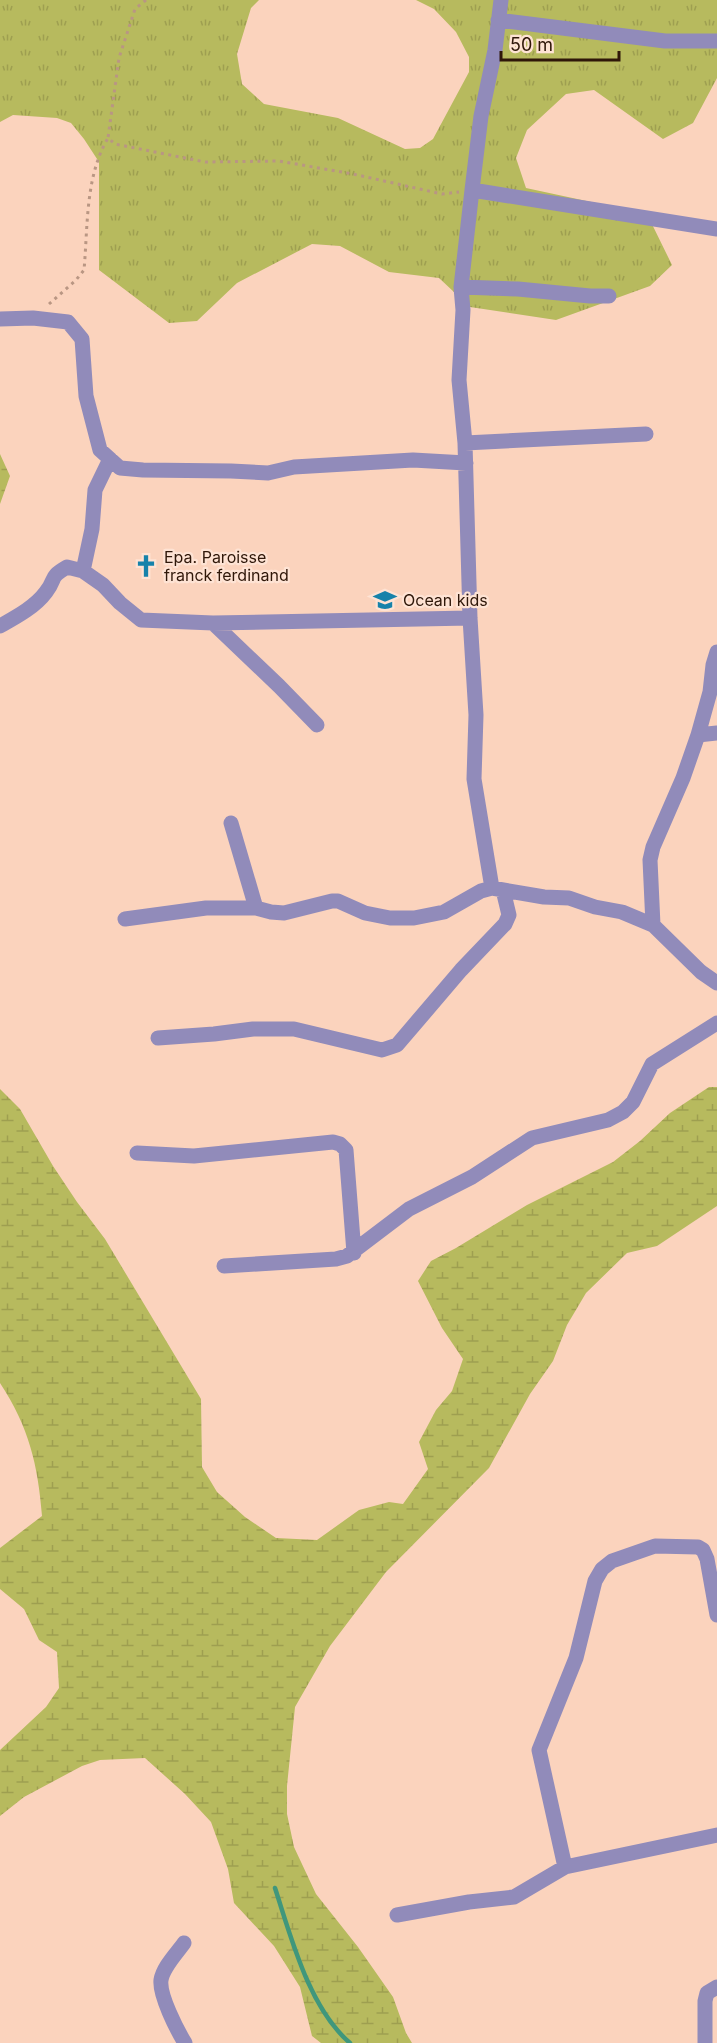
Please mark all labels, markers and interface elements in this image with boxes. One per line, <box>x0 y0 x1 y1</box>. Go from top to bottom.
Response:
scale bar <box>501 24 620 62</box>
text: 50 m <box>510 34 553 55</box>
place label: Epa. Paroisse franck ferdinand <box>164 547 289 585</box>
church icon: Epa. Paroisse franck ferdinand <box>133 553 159 579</box>
school or university icon: Ocean kids <box>372 587 398 613</box>
place label: Ocean kids <box>403 590 488 610</box>

